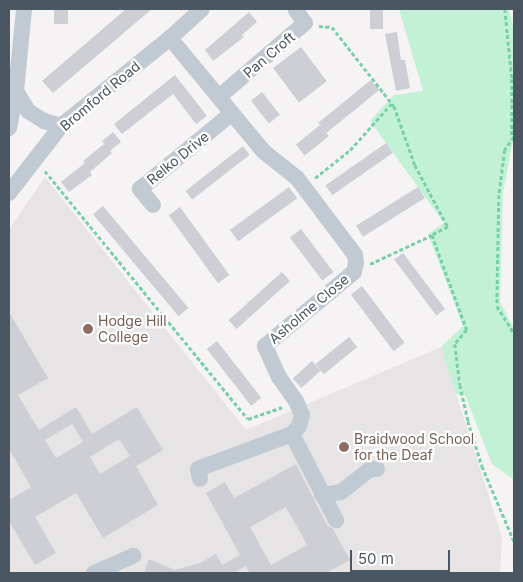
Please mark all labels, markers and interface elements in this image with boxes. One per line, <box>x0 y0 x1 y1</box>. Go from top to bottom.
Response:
street label: Pan Croft <box>240 29 298 81</box>
street label: Bromford Road <box>57 58 143 134</box>
street label: Relko Drive <box>144 128 212 188</box>
street label: Asholme Close <box>266 271 352 347</box>
place label: Hodge Hill College <box>98 313 167 346</box>
marker: Hodge Hill College <box>82 323 94 335</box>
place label: Braidwood School for the Deaf <box>354 431 474 464</box>
marker: Braidwood School for the Deaf <box>338 441 350 453</box>
scale bar <box>353 540 453 572</box>
text: 50 m <box>358 549 394 568</box>

